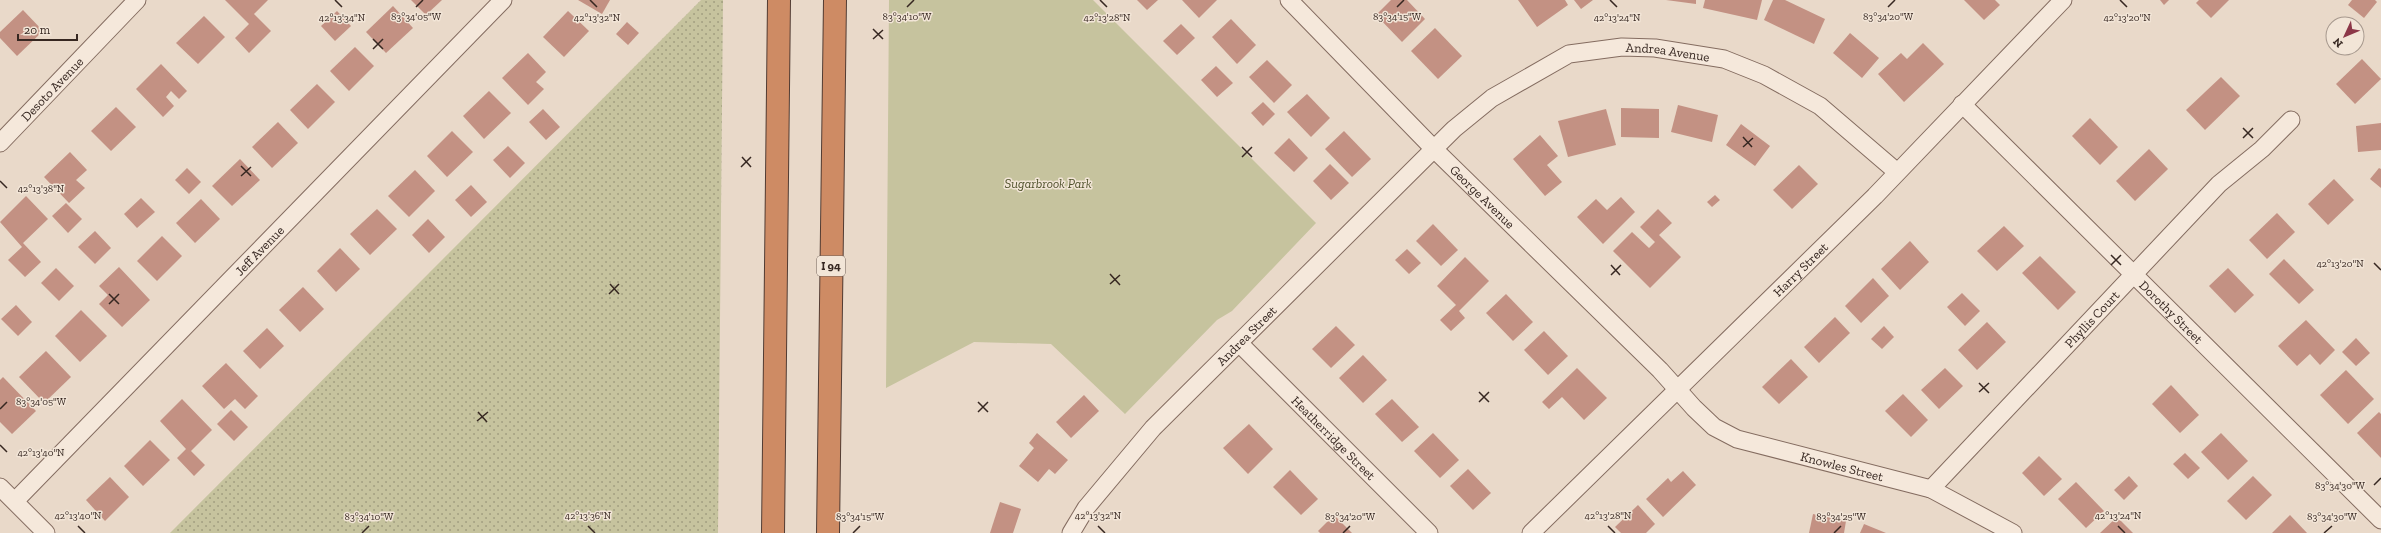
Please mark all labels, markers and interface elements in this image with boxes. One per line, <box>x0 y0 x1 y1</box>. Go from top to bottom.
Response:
text: 83°34'05"W <box>391 11 442 23</box>
text: 83°34'10"W <box>883 11 932 23</box>
text: 83°34'15"W <box>1373 11 1422 23</box>
text: 83°34'20"W <box>1863 11 1914 23</box>
text: 42°13'34"N <box>319 12 366 24</box>
text: 42°13'32"N <box>574 12 621 24</box>
text: 42°13'28"N <box>1084 12 1131 24</box>
text: 42°13'24"N <box>1594 12 1641 24</box>
text: 42°13'20"N <box>2103 12 2151 24</box>
scale bar <box>18 16 77 42</box>
north arrow <box>2325 16 2365 56</box>
text: 20 m <box>24 23 51 37</box>
text: N <box>2330 35 2346 50</box>
street label: Andrea Avenue <box>1625 40 1711 65</box>
street label: Desoto Avenue <box>18 54 86 124</box>
street label: George Avenue <box>1447 162 1518 232</box>
park label: Sugarbrook Park <box>1004 176 1092 191</box>
text: 42°13'38"N <box>18 183 65 195</box>
street label: Jeff Avenue <box>232 223 287 279</box>
street label: Harry Street <box>1770 239 1831 300</box>
road number: I 94 <box>817 256 845 276</box>
text: 42°13'20"N <box>2316 258 2364 270</box>
street label: Dorothy Street <box>2136 277 2206 347</box>
street label: Phyllis Court <box>2062 287 2123 351</box>
street label: Andrea Street <box>1214 303 1280 369</box>
street label: Heatherridge Street <box>1288 393 1379 483</box>
text: 83°34'05"W <box>16 396 67 408</box>
text: 42°13'40"N <box>17 447 65 459</box>
street label: Knowles Street <box>1799 449 1885 484</box>
text: 83°34'30"W <box>2315 480 2366 492</box>
text: 42°13'40"N <box>54 510 102 522</box>
text: 42°13'36"N <box>565 510 612 522</box>
text: 42°13'32"N <box>1075 510 1122 522</box>
text: 42°13'28"N <box>1585 510 1632 522</box>
text: 42°13'24"N <box>2095 510 2142 522</box>
text: 83°34'10"W <box>345 511 394 523</box>
text: 83°34'15"W <box>836 511 885 523</box>
text: 83°34'20"W <box>1325 511 1376 523</box>
text: 83°34'25"W <box>1816 511 1866 523</box>
text: 83°34'30"W <box>2307 511 2358 523</box>

